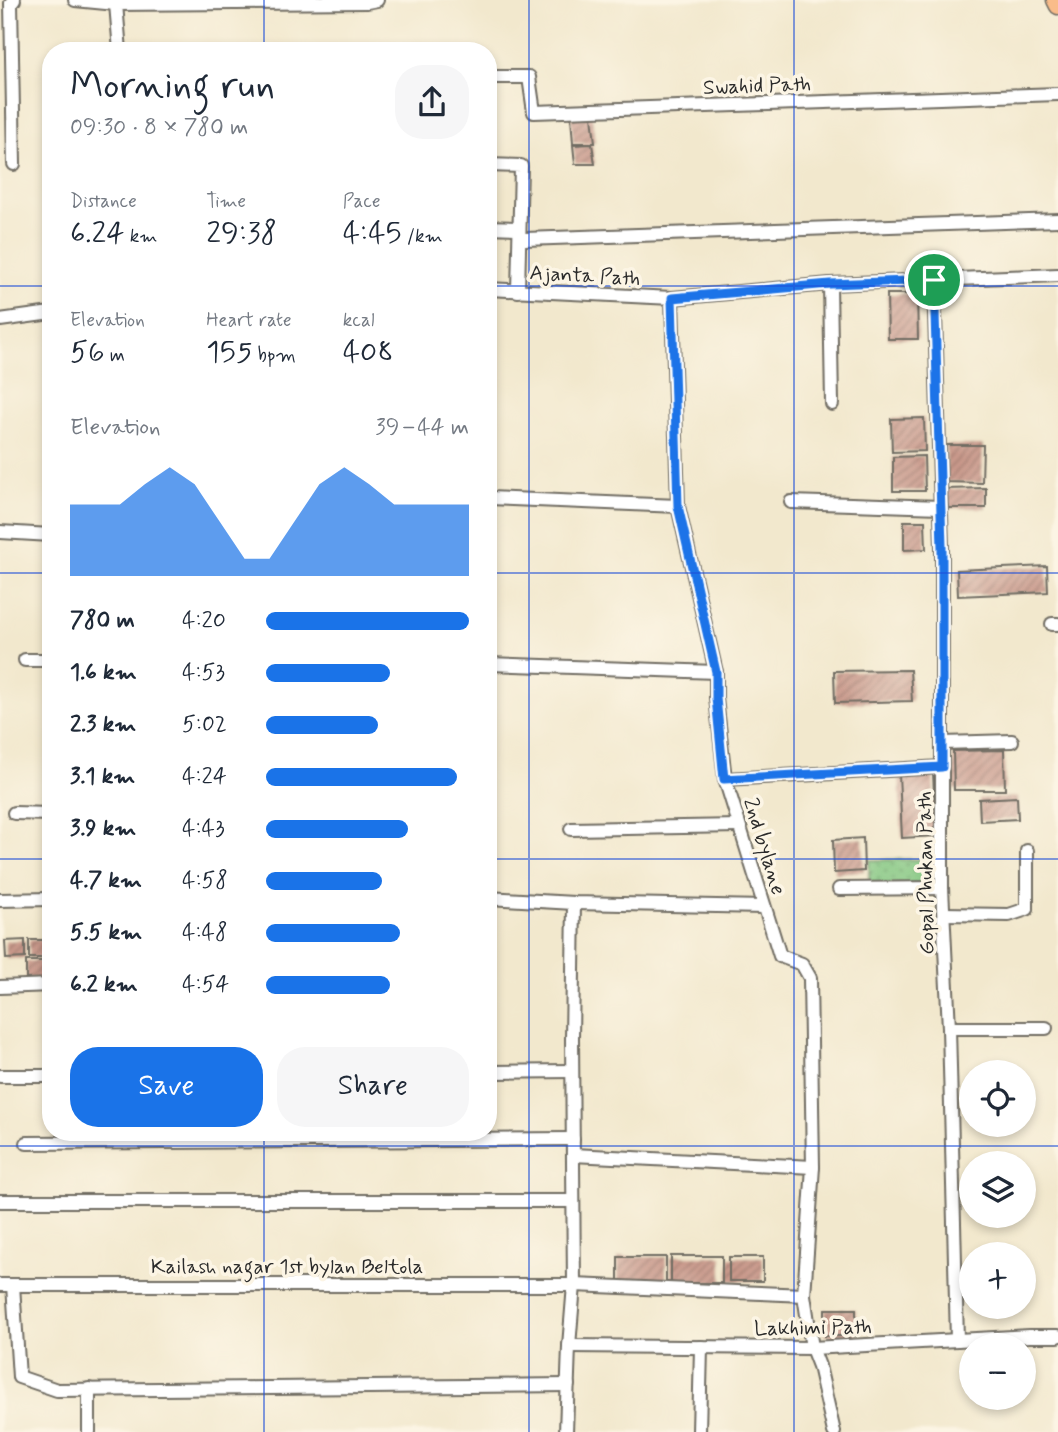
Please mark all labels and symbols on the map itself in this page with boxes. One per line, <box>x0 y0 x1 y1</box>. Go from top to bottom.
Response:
street label: Swahid Path <box>703 70 812 102</box>
pin <box>904 250 964 310</box>
street label: Ajanta Path <box>529 259 641 293</box>
street label: Gopal Phukan Path <box>911 791 941 955</box>
street label: 2nd bylane <box>736 794 792 898</box>
street label: Kailash nagar 1st bylan Beltola <box>151 1253 423 1283</box>
street label: Lakhimi Path <box>754 1313 872 1343</box>

